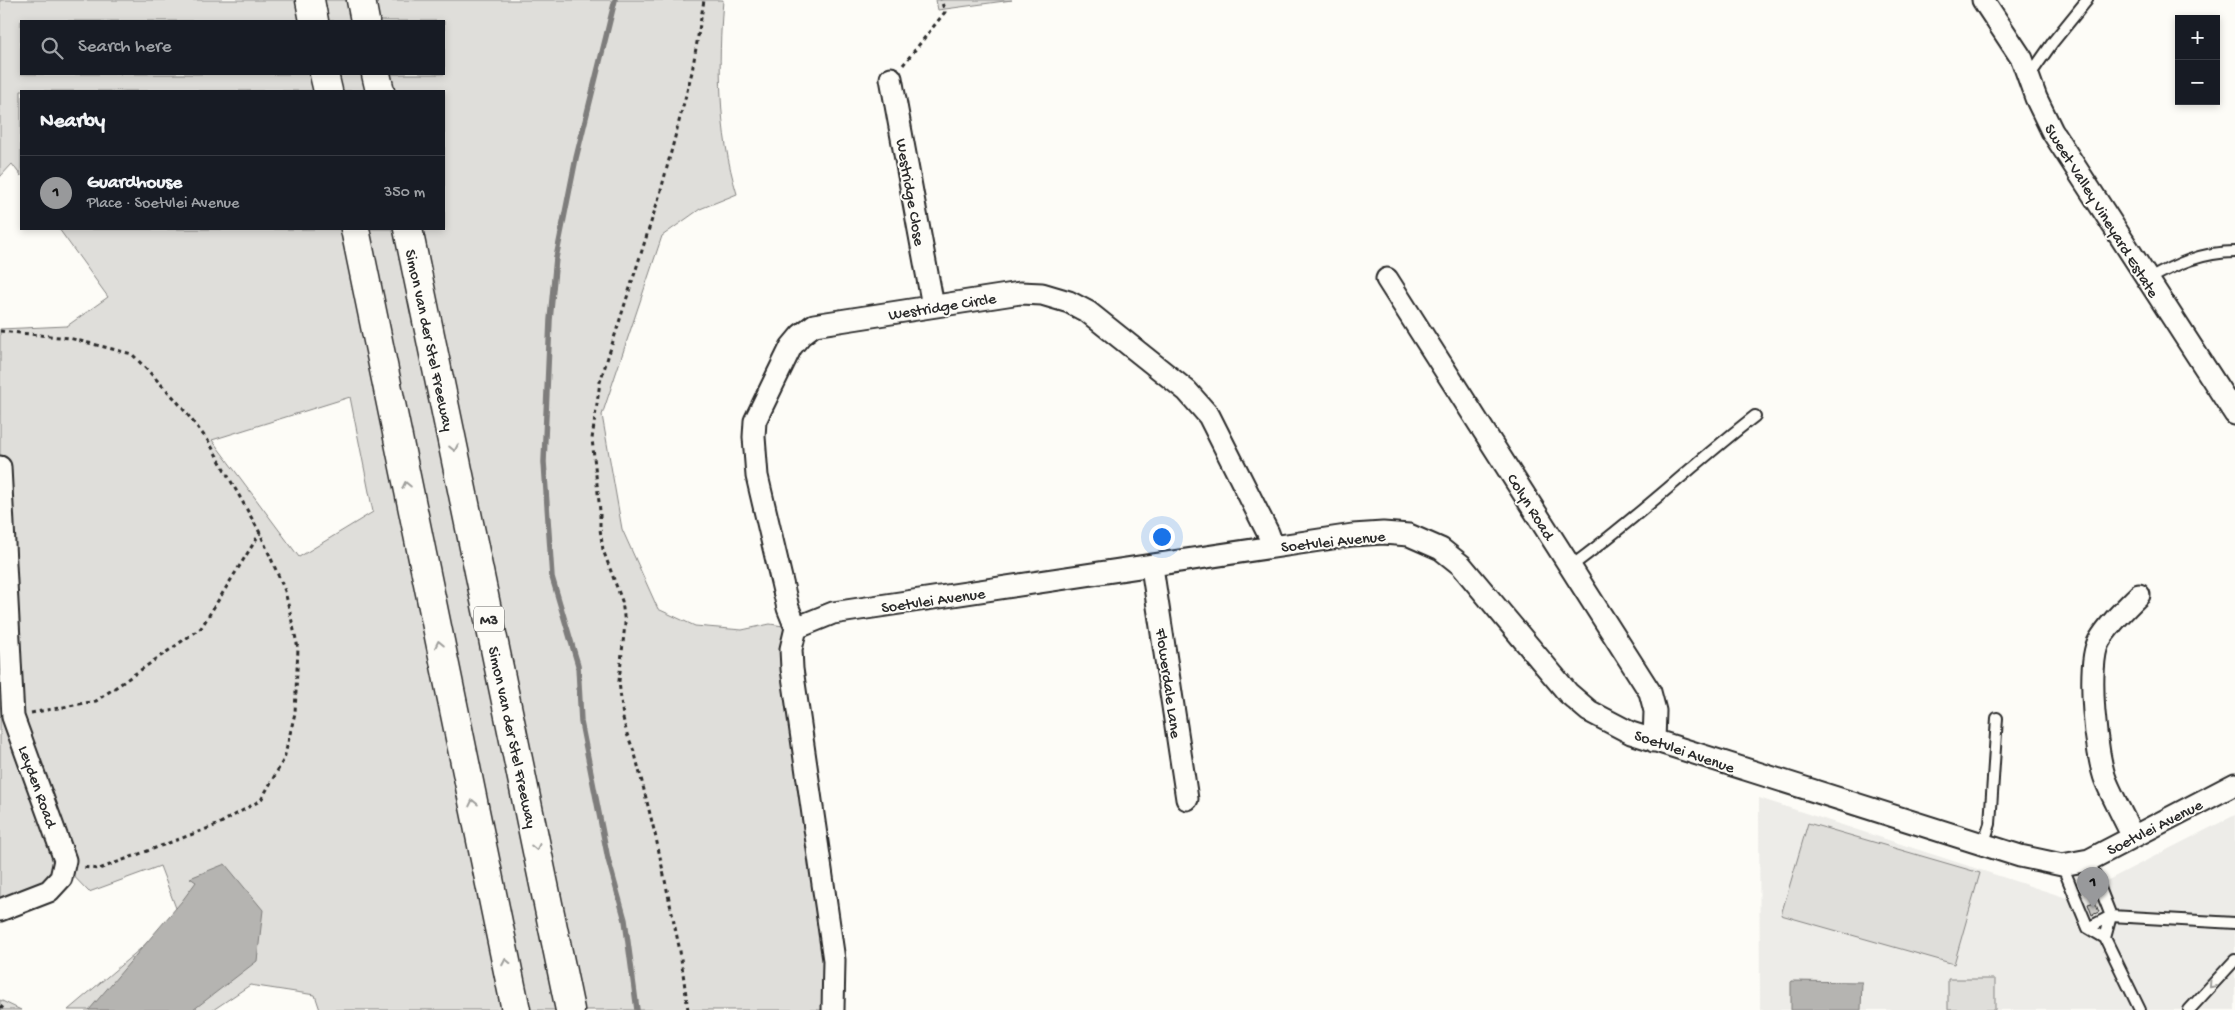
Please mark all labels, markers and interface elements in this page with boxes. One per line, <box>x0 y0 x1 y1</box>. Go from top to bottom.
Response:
map controls <box>2175 15 2220 105</box>
button: + <box>2175 15 2220 60</box>
search box <box>20 20 445 75</box>
icon: search <box>38 34 66 62</box>
text: Search here <box>78 36 172 59</box>
button: − <box>2175 60 2220 105</box>
text: Nearby <box>40 110 105 135</box>
street label: Sweet Valley Vineyard Estate <box>2039 121 2162 303</box>
street label: Westridge Close <box>890 137 927 248</box>
text: Guardhouse <box>87 172 182 195</box>
text: 1 <box>53 184 59 203</box>
text: 350 m <box>384 184 425 203</box>
text: Place · Soetvlei Avenue <box>87 195 239 214</box>
street label: Simon van der Stel Freeway <box>399 248 456 434</box>
street label: Westridge Circle <box>887 290 999 326</box>
one-way arrow <box>448 443 458 452</box>
street label: Colyn Road <box>1501 471 1558 546</box>
one-way arrow <box>402 481 412 489</box>
your location <box>1149 524 1175 550</box>
street label: Soetvlei Avenue <box>1280 528 1387 558</box>
street label: Soetvlei Avenue <box>880 586 987 619</box>
road number: M3 <box>474 606 504 632</box>
street label: Flowerdale Lane <box>1149 626 1184 740</box>
one-way arrow <box>434 640 445 649</box>
street label: Simon van der Stel Freeway <box>482 645 539 831</box>
street label: Soetvlei Avenue <box>1631 727 1737 780</box>
street label: Leyden Road <box>12 744 60 832</box>
street label: Soetvlei Avenue <box>2105 797 2207 861</box>
one-way arrow <box>468 799 479 808</box>
one-way arrow <box>531 842 541 851</box>
pin: 1 <box>2077 867 2109 908</box>
one-way arrow <box>502 958 512 967</box>
one-way arrow <box>2209 979 2218 988</box>

